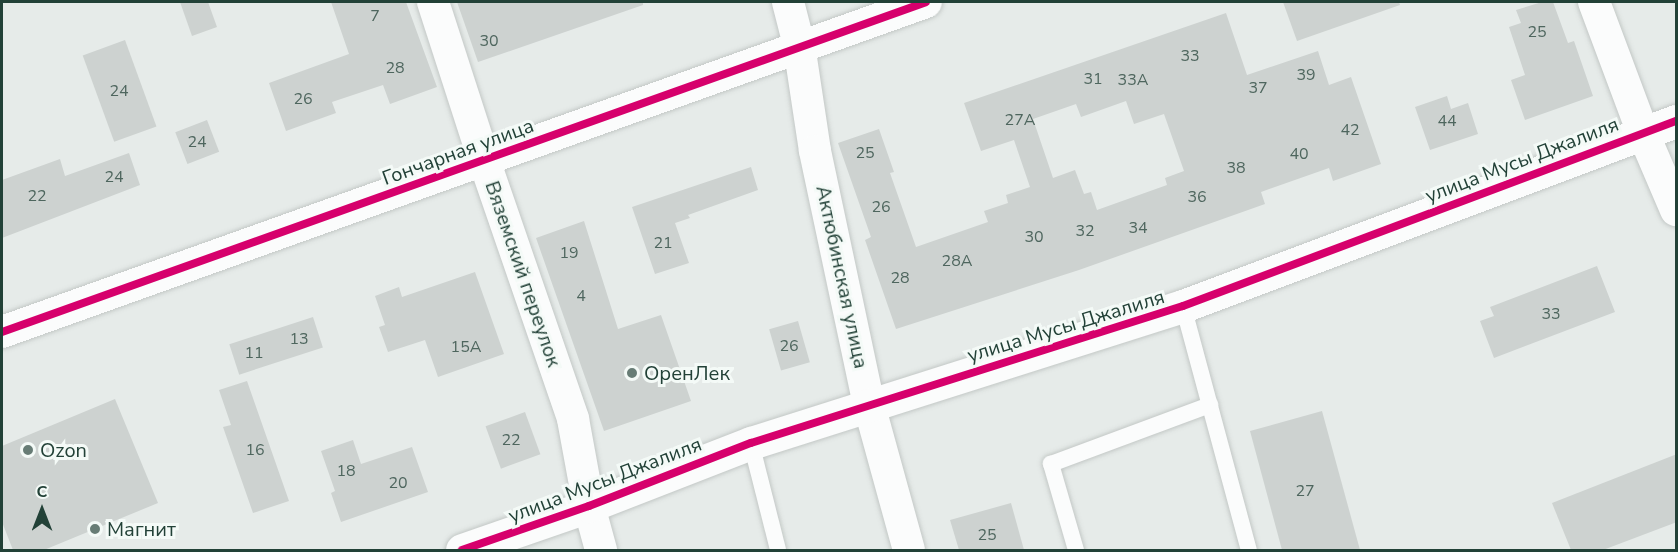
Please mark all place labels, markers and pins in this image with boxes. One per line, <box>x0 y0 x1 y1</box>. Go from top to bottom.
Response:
place label: ОренЛек <box>644 361 730 385</box>
marker: ОренЛек <box>625 366 639 380</box>
place label: Ozon <box>40 438 87 462</box>
marker: Ozon <box>21 443 35 457</box>
place label: Магнит <box>107 517 176 541</box>
marker: Магнит <box>88 522 102 536</box>

